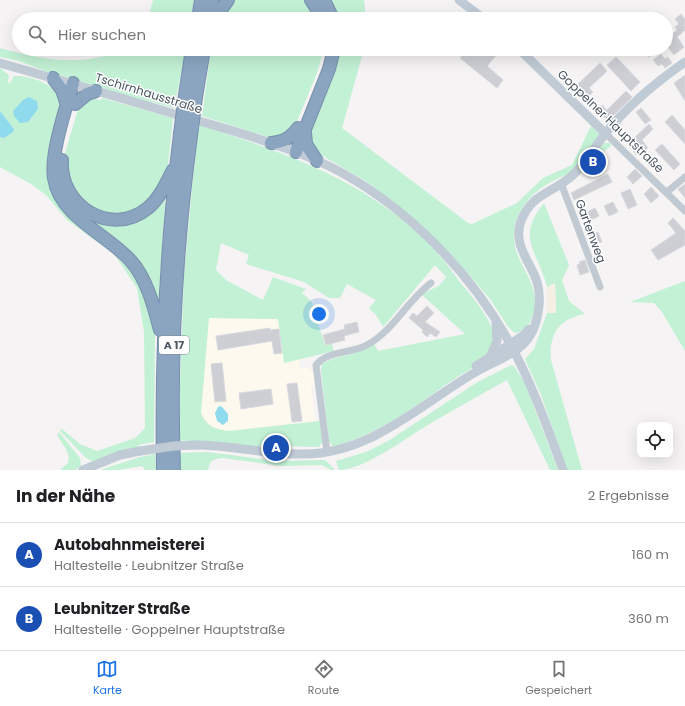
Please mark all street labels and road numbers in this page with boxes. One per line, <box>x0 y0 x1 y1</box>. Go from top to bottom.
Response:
street label: Goppelner Hauptstraße <box>554 66 668 176</box>
street label: Tschirnhausstraße <box>93 69 205 117</box>
street label: Gartenweg <box>572 197 610 265</box>
road number: A 17 <box>159 336 189 354</box>

